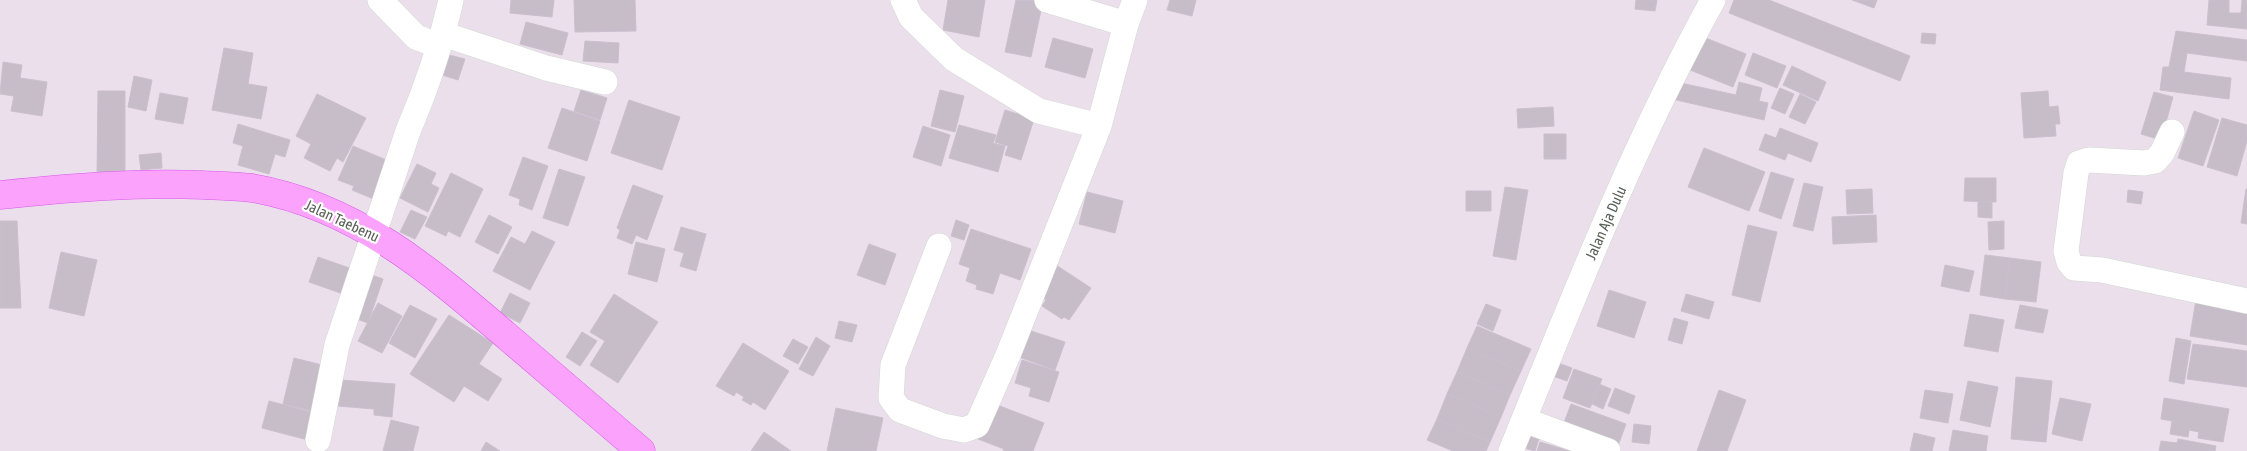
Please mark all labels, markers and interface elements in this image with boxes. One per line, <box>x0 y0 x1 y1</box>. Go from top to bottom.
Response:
street label: Jalan Aja Dulu <box>1582 183 1629 262</box>
street label: Jalan Taebenu <box>302 196 382 245</box>

